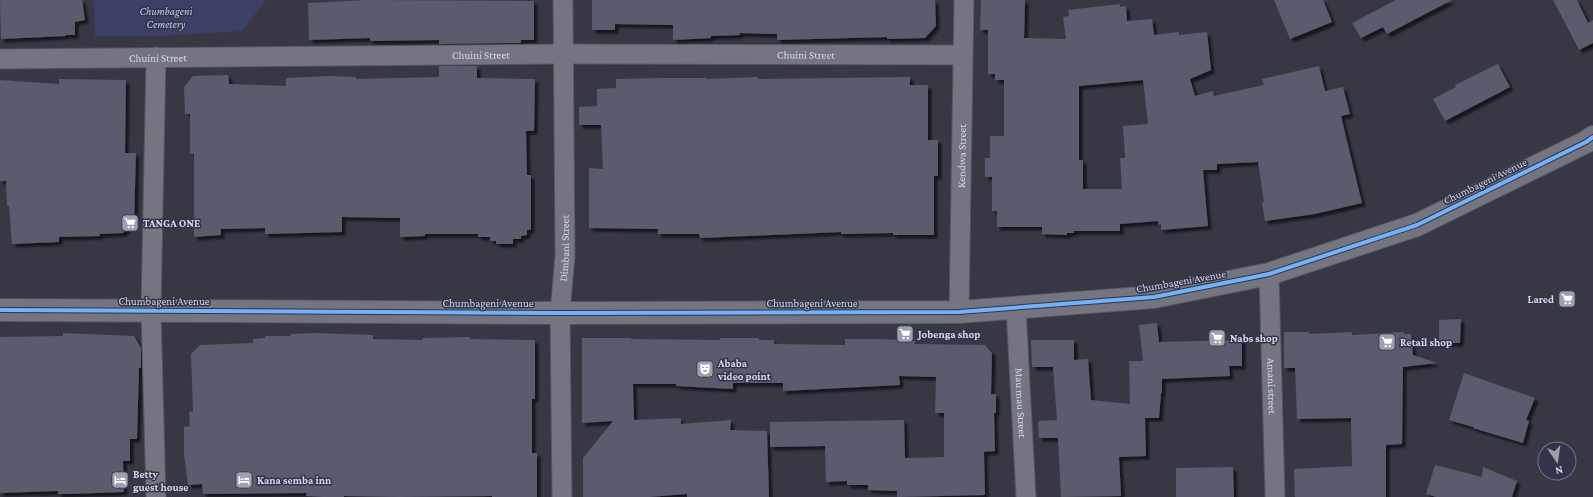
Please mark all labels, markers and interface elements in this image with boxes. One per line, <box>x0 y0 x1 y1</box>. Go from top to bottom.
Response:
park label: Chumbageni Cemetery <box>140 5 193 31</box>
street label: Chuini Street <box>452 48 510 61</box>
street label: Chuini Street <box>777 49 835 61</box>
street label: Chuini Street <box>129 51 187 64</box>
street label: Kendwa Street <box>955 124 968 188</box>
street label: Chumbageni Avenue <box>1441 156 1529 207</box>
supermarket icon: TANGA ONE <box>120 213 140 233</box>
street label: Dimbani Street <box>557 215 571 282</box>
place label: TANGA ONE <box>143 217 201 229</box>
street label: Chumbageni Avenue <box>1135 267 1227 296</box>
supermarket icon: Lared <box>1557 289 1577 309</box>
place label: Lared <box>1527 293 1554 305</box>
street label: Chumbageni Avenue <box>118 295 210 308</box>
street label: Chumbageni Avenue <box>442 297 534 310</box>
street label: Chumbageni Avenue <box>766 297 858 310</box>
supermarket icon: Jobenga shop <box>895 324 915 344</box>
place label: Jobenga shop <box>917 328 980 340</box>
supermarket icon: Nabs shop <box>1207 328 1227 348</box>
place label: Nabs shop <box>1230 332 1278 344</box>
supermarket icon: Retail shop <box>1377 332 1397 352</box>
place label: Retail shop <box>1400 336 1452 348</box>
place label: Ababa video point <box>717 357 771 382</box>
street label: Amani street <box>1265 358 1279 415</box>
theatre icon: Ababa video point <box>695 359 715 379</box>
street label: Mau mau Street <box>1013 368 1029 438</box>
north arrow <box>1537 441 1577 481</box>
text: N <box>1554 464 1564 478</box>
place label: Betty guest house <box>133 468 188 493</box>
hotel icon: Betty guest house <box>110 470 130 490</box>
hotel icon: Kana semba inn <box>234 470 254 490</box>
place label: Kana semba inn <box>257 474 332 486</box>

